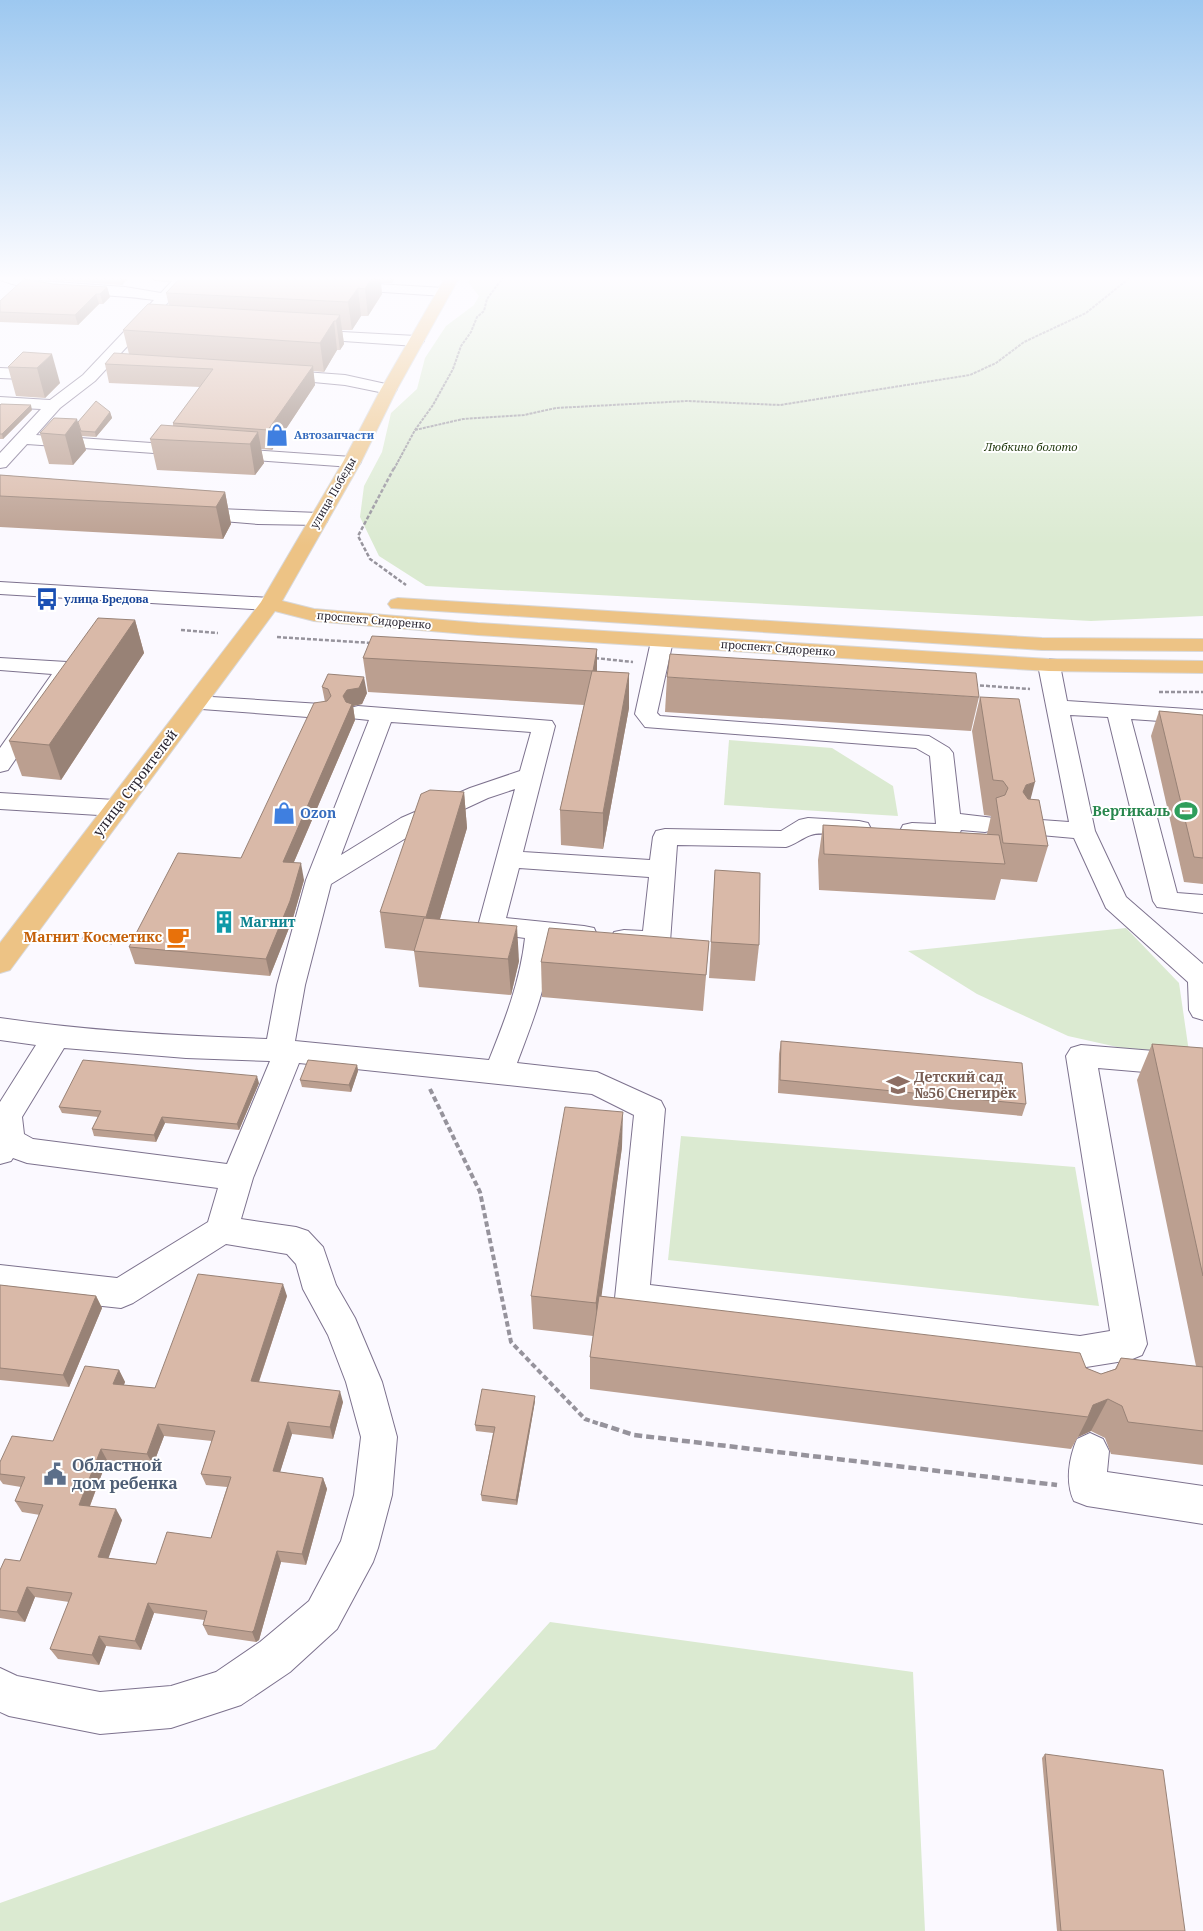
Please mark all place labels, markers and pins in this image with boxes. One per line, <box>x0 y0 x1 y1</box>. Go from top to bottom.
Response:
shop icon: Автозапчасти <box>264 422 290 448</box>
place label: Автозапчасти <box>294 427 375 442</box>
bus stop icon: улица Бредова <box>34 586 60 612</box>
place label: улица Бредова <box>64 591 149 606</box>
sports icon: Вертикаль <box>1173 798 1199 824</box>
shop icon: Ozon <box>271 800 297 826</box>
place label: Вертикаль <box>1092 801 1170 820</box>
place label: Ozon <box>300 803 336 822</box>
building icon: Магнит <box>211 909 237 935</box>
place label: Магнит <box>240 912 296 931</box>
cafe icon: Магнит Косметикс <box>165 924 191 950</box>
place label: Магнит Косметикс <box>24 927 162 946</box>
place label: Детский сад №56 Снегирёк <box>914 1067 1017 1102</box>
school or university icon: Детский сад №56 Снегирёк <box>885 1072 911 1098</box>
place label: Областной дом ребенка <box>72 1454 178 1494</box>
public building icon: Областной дом ребенка <box>42 1461 68 1487</box>

